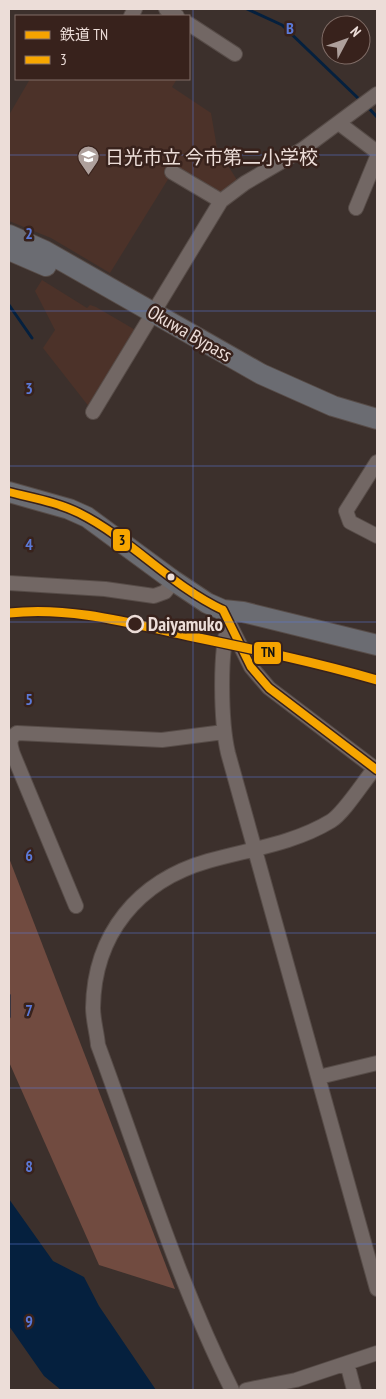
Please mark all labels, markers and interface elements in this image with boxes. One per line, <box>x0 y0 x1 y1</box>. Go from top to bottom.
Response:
legend <box>15 15 190 80</box>
north arrow <box>321 15 371 65</box>
text: B <box>286 18 294 38</box>
text: N <box>347 23 365 40</box>
text: 鉄道 TN <box>60 25 108 44</box>
text: 3 <box>60 50 67 69</box>
school or university icon: 日光市立 今市第二小学校 <box>77 145 101 176</box>
place label: 日光市立 今市第二小学校 <box>105 145 318 169</box>
text: 2 <box>25 223 33 243</box>
street label: Okuwa Bypass <box>143 299 237 367</box>
text: 3 <box>25 378 33 398</box>
line badge: 3 <box>112 528 131 552</box>
text: 3 <box>119 531 125 549</box>
text: 4 <box>25 534 33 554</box>
unlabelled marker <box>166 572 176 582</box>
place label: Daiyamuko <box>148 612 223 636</box>
marker: Daiyamuko <box>126 615 144 633</box>
line badge: TN <box>253 641 282 665</box>
text: TN <box>261 643 275 661</box>
text: 5 <box>25 689 33 709</box>
text: 6 <box>25 845 33 865</box>
text: 7 <box>25 1000 33 1020</box>
text: 8 <box>25 1156 33 1176</box>
text: 9 <box>25 1311 33 1331</box>

